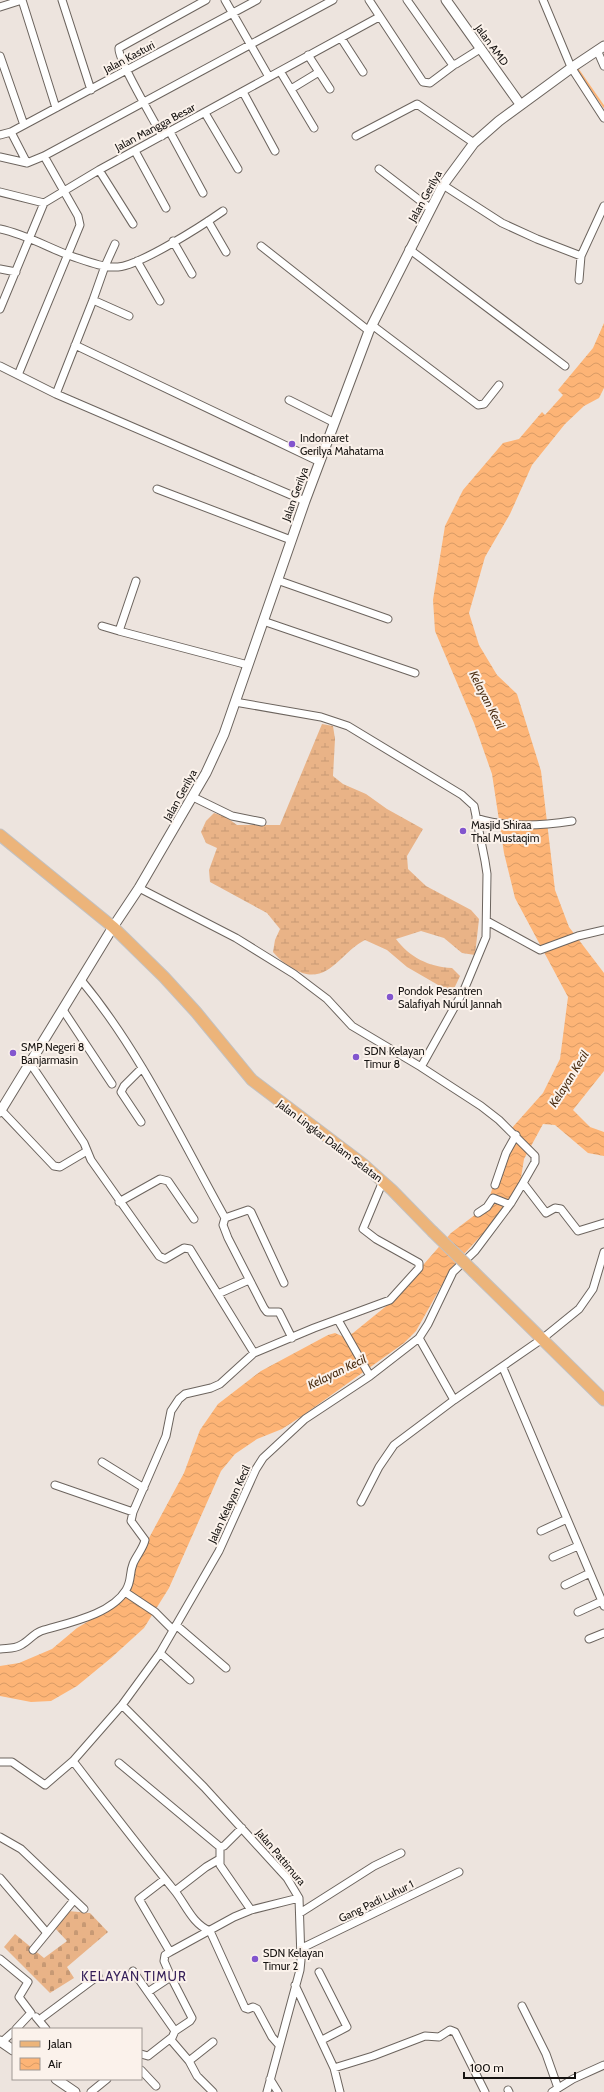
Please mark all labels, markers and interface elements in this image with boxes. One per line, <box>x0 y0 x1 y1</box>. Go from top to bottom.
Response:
street label: Jalan AMD <box>472 21 512 69</box>
street label: Jalan Kasturi <box>100 38 157 77</box>
street label: Jalan Mangga Besar <box>112 100 198 155</box>
street label: Jalan Gerilya <box>405 167 445 225</box>
place label: Indomaret Gerilya Mahatama <box>300 431 384 458</box>
marker: Indomaret Gerilya Mahatama <box>287 439 297 449</box>
street label: Jalan Gerilya <box>278 464 311 524</box>
water label: Kelayan Kecil <box>466 668 509 732</box>
street label: Jalan Gerilya <box>160 766 200 824</box>
place label: Masjid Shiraa Thal Mustaqim <box>471 818 540 845</box>
marker: Masjid Shiraa Thal Mustaqim <box>458 826 468 836</box>
place label: Pondok Pesantren Salafiyah Nurul Jannah <box>398 984 502 1011</box>
marker: Pondok Pesantren Salafiyah Nurul Jannah <box>385 992 395 1002</box>
place label: SMP Negeri 8 Banjarmasin <box>21 1040 84 1067</box>
place label: SDN Kelayan Timur 8 <box>364 1044 425 1071</box>
marker: SMP Negeri 8 Banjarmasin <box>8 1048 18 1058</box>
water label: Kelayan Kecil <box>545 1048 592 1110</box>
marker: SDN Kelayan Timur 8 <box>351 1052 361 1062</box>
street label: Jalan Lingkar Dalam Selatan <box>274 1096 385 1185</box>
water label: Kelayan Kecil <box>305 1351 369 1392</box>
street label: Jalan Kelayan Kecil <box>204 1462 253 1546</box>
street label: Jalan Pattimura <box>253 1825 309 1889</box>
street label: Gang Padi Luhur 1 <box>336 1877 416 1925</box>
place label: SDN Kelayan Timur 2 <box>263 1946 324 1973</box>
marker: SDN Kelayan Timur 2 <box>250 1954 260 1964</box>
district label: KELAYAN TIMUR <box>81 1968 187 1984</box>
legend <box>12 2028 142 2080</box>
text: Jalan <box>47 2036 72 2051</box>
scale bar <box>464 2054 575 2080</box>
text: Air <box>48 2056 62 2071</box>
text: 100 m <box>470 2060 504 2075</box>

